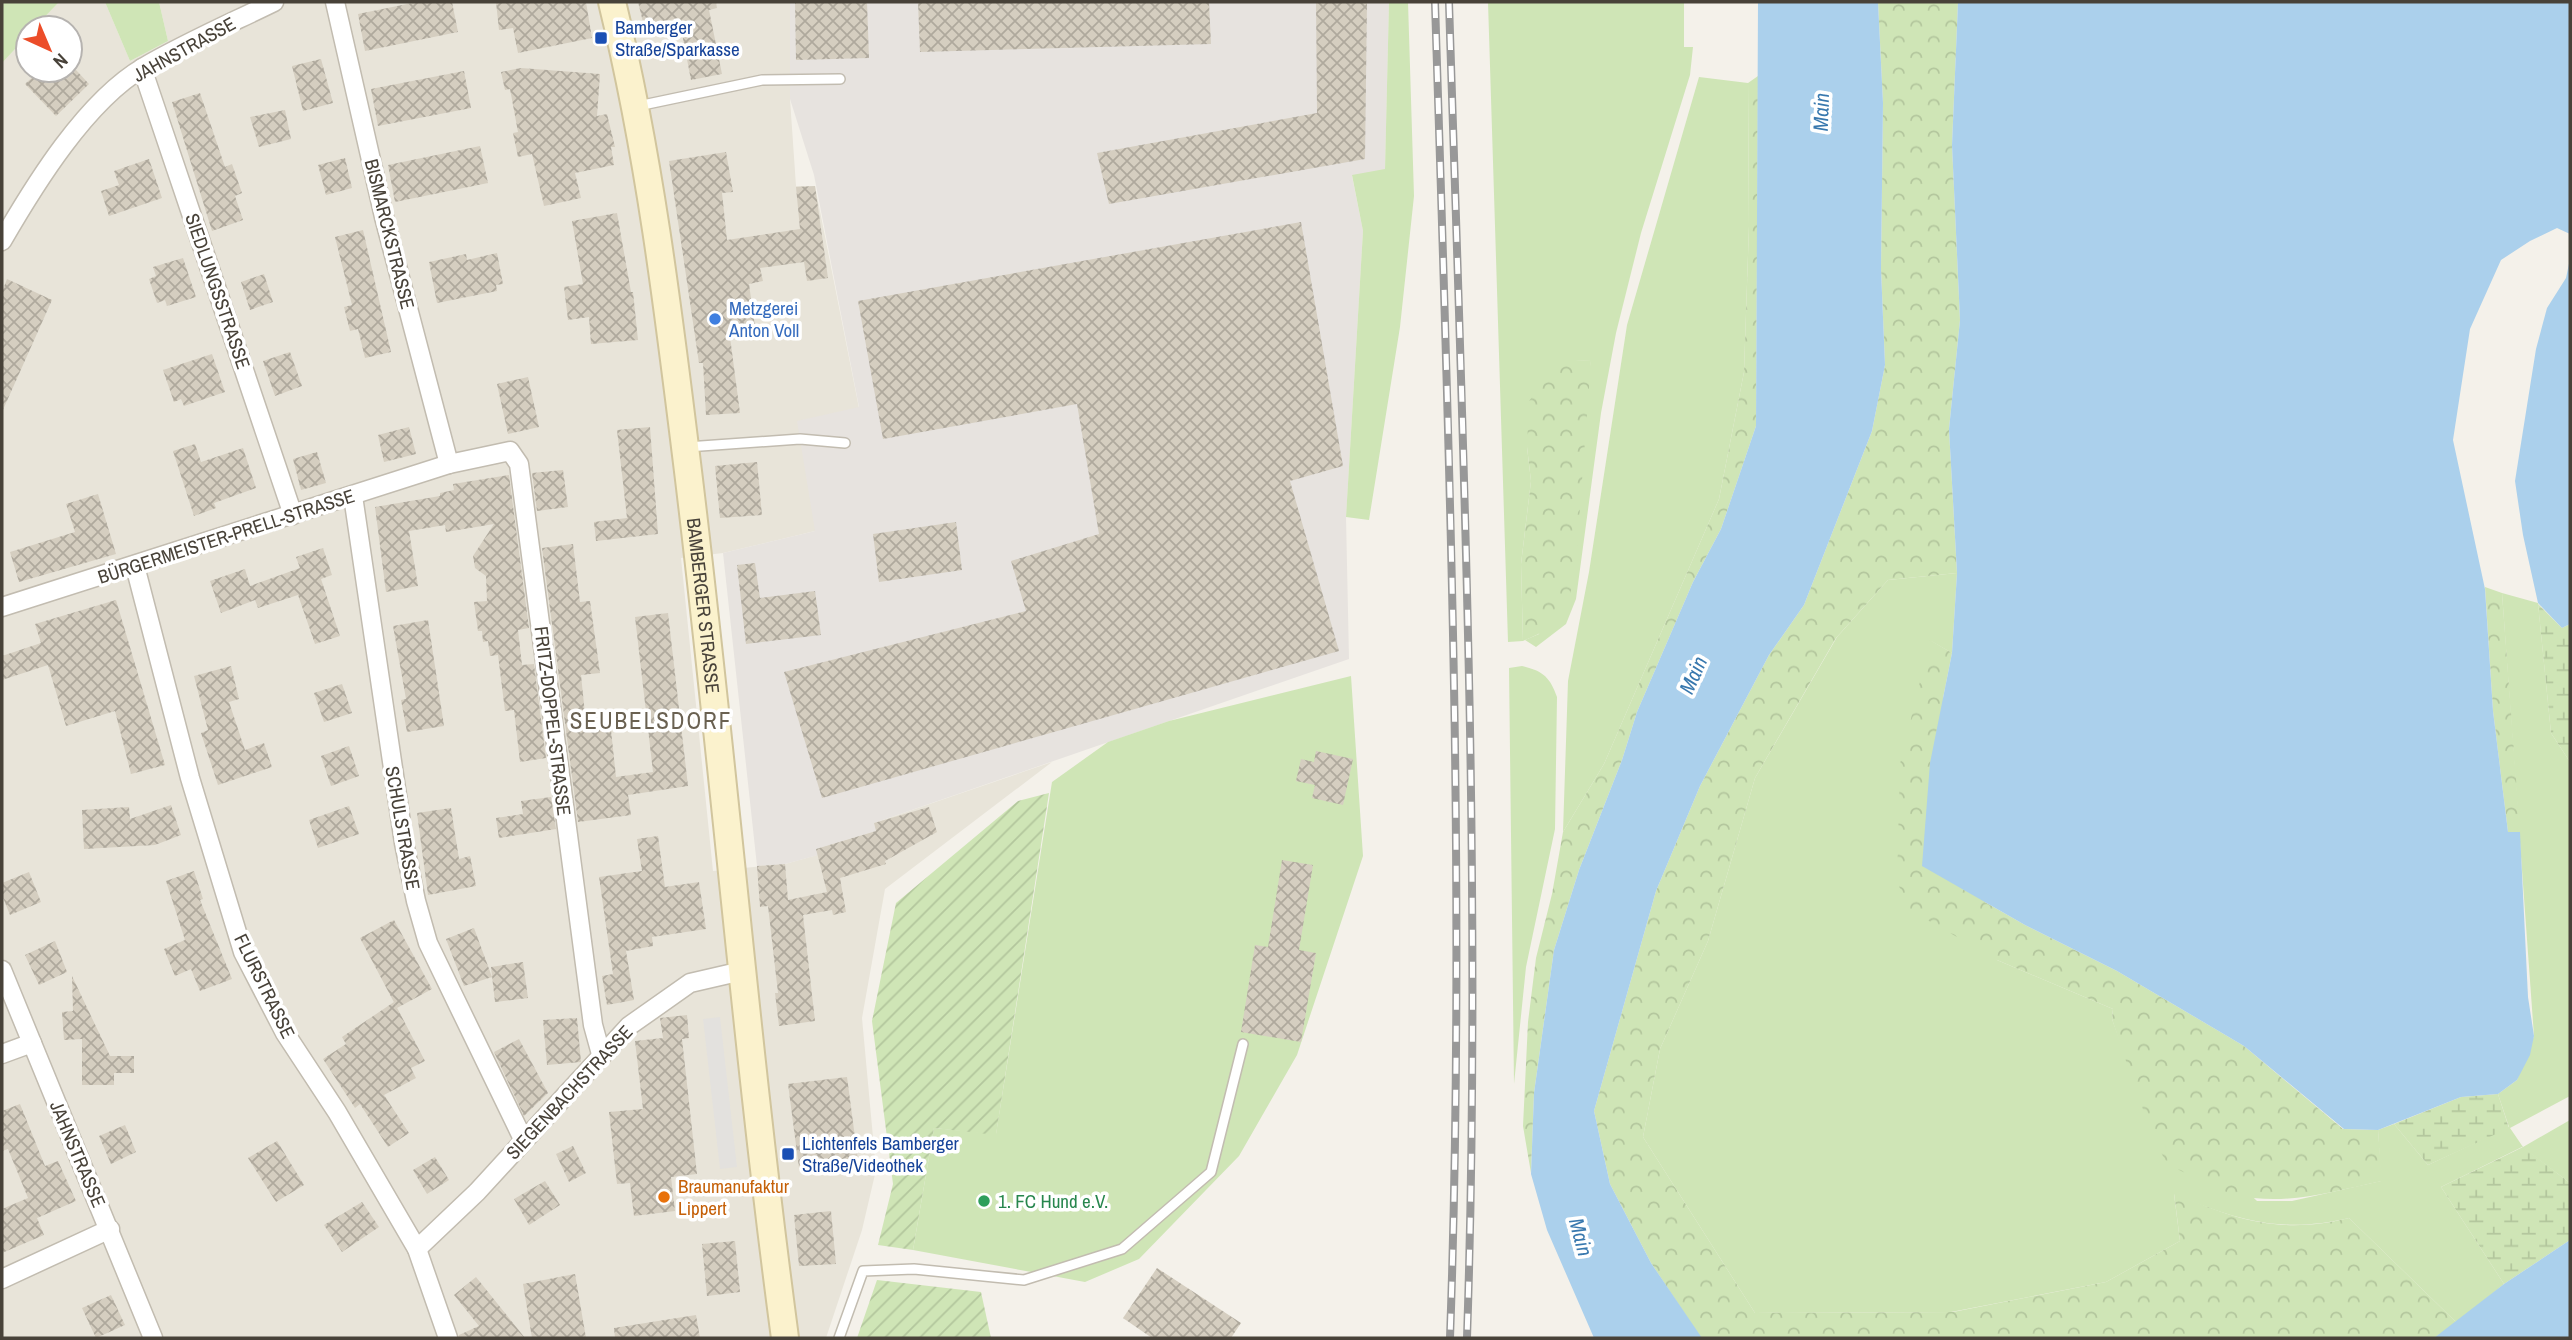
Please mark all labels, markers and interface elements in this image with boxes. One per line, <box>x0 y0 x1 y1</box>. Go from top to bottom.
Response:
street label: JAHNSTRASSE <box>128 10 240 88</box>
north arrow <box>14 14 84 84</box>
place label: Bamberger Straße/Sparkasse <box>615 14 740 62</box>
marker: Bamberger Straße/Sparkasse <box>593 30 609 46</box>
text: N <box>48 48 74 74</box>
water label: Main <box>1806 92 1836 132</box>
street label: BISMARCKSTRASSE <box>359 156 421 312</box>
street label: SIEDLUNGSSTRASSE <box>179 210 257 372</box>
place label: Metzgerei Anton Voll <box>728 295 799 343</box>
marker: Metzgerei Anton Voll <box>707 311 723 327</box>
street label: BÜRGERMEISTER-PRELL-STRASSE <box>94 482 358 590</box>
street label: BAMBERGER STRASSE <box>681 516 726 695</box>
street label: FRITZ-DOPPEL-STRASSE <box>528 625 578 817</box>
water label: Main <box>1672 652 1714 698</box>
district label: SEUBELSDORF <box>570 705 732 736</box>
street label: SCHULSTRASSE <box>379 764 427 892</box>
street label: FLURSTRASSE <box>228 929 302 1043</box>
street label: SIEGENBACHSTRASSE <box>500 1019 638 1165</box>
street label: JAHNSTRASSE <box>44 1097 112 1211</box>
place label: Lichtenfels Bamberger Straße/Videothek <box>802 1130 960 1178</box>
marker: Lichtenfels Bamberger Straße/Videothek <box>780 1146 796 1162</box>
place label: Braumanufaktur Lippert <box>678 1173 790 1221</box>
place label: 1. FC Hund e.V. <box>998 1188 1108 1214</box>
marker: Braumanufaktur Lippert <box>656 1189 672 1205</box>
marker: 1. FC Hund e.V. <box>976 1193 992 1209</box>
water label: Main <box>1562 1215 1600 1259</box>

